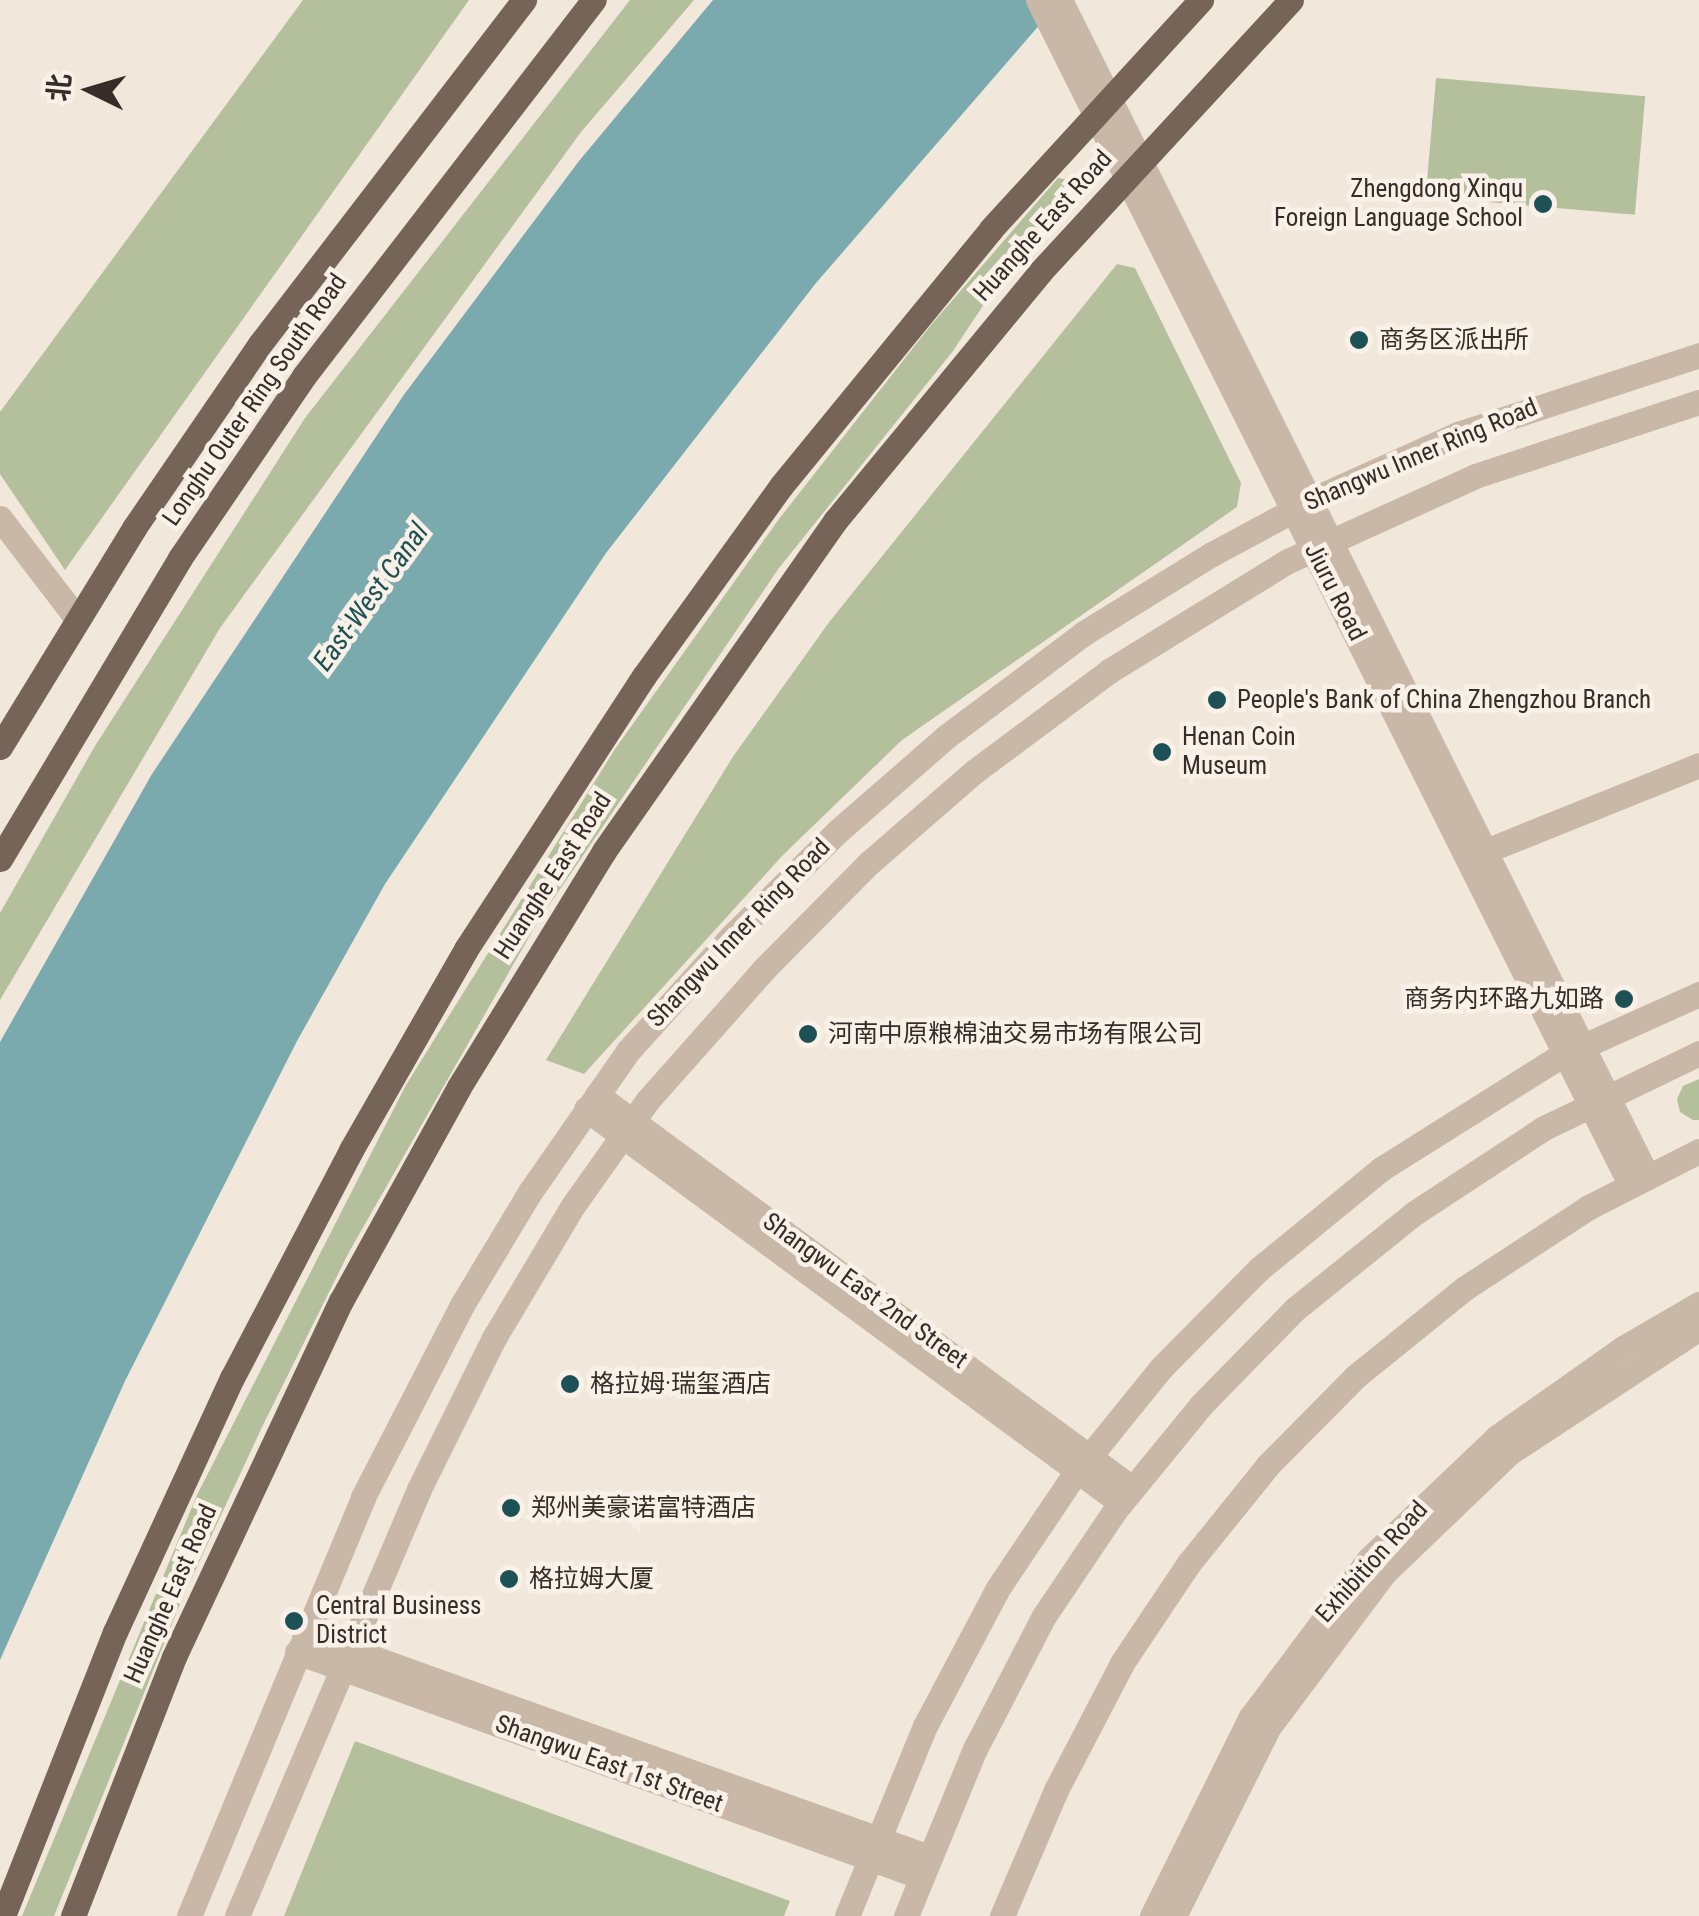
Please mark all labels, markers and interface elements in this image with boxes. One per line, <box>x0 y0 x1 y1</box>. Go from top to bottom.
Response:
north arrow <box>40 40 140 140</box>
text: 北 <box>42 72 77 103</box>
street label: Huanghe East Road <box>967 144 1119 308</box>
place label: Zhengdong Xinqu Foreign Language School <box>1274 175 1523 234</box>
marker: Zhengdong Xinqu Foreign Language School <box>1532 193 1554 215</box>
street label: Longhu Outer Ring South Road <box>157 268 353 532</box>
place label: 商务区派出所 <box>1379 325 1529 355</box>
marker: 商务区派出所 <box>1348 329 1370 351</box>
street label: Shangwu Inner Ring Road <box>1300 392 1542 518</box>
water label: East-West Canal <box>306 517 436 677</box>
street label: Jiuru Road <box>1298 538 1372 646</box>
place label: People's Bank of China Zhengzhou Branch <box>1237 685 1651 715</box>
marker: People's Bank of China Zhengzhou Branch <box>1206 689 1228 711</box>
place label: Henan Coin Museum <box>1182 723 1296 782</box>
marker: Henan Coin Museum <box>1151 741 1173 763</box>
street label: Huanghe East Road <box>488 787 618 965</box>
street label: Shangwu Inner Ring Road <box>641 833 837 1033</box>
place label: 商务内环路九如路 <box>1404 984 1604 1014</box>
marker: 商务内环路九如路 <box>1613 988 1635 1010</box>
place label: 河南中原粮棉油交易市场有限公司 <box>828 1019 1203 1049</box>
marker: 河南中原粮棉油交易市场有限公司 <box>797 1023 819 1045</box>
street label: Shangwu East 2nd Street <box>757 1207 973 1375</box>
place label: 格拉姆·瑞玺酒店 <box>590 1369 771 1399</box>
marker: 格拉姆·瑞玺酒店 <box>559 1373 581 1395</box>
place label: 郑州美豪诺富特酒店 <box>531 1493 756 1523</box>
street label: Exhibition Road <box>1310 1495 1434 1629</box>
marker: 郑州美豪诺富特酒店 <box>500 1497 522 1519</box>
street label: Huanghe East Road <box>118 1500 224 1688</box>
place label: 格拉姆大厦 <box>529 1564 654 1594</box>
marker: 格拉姆大厦 <box>498 1568 520 1590</box>
place label: Central Business District <box>316 1592 481 1651</box>
marker: Central Business District <box>281 1608 307 1634</box>
street label: Shangwu East 1st Street <box>491 1709 727 1819</box>

